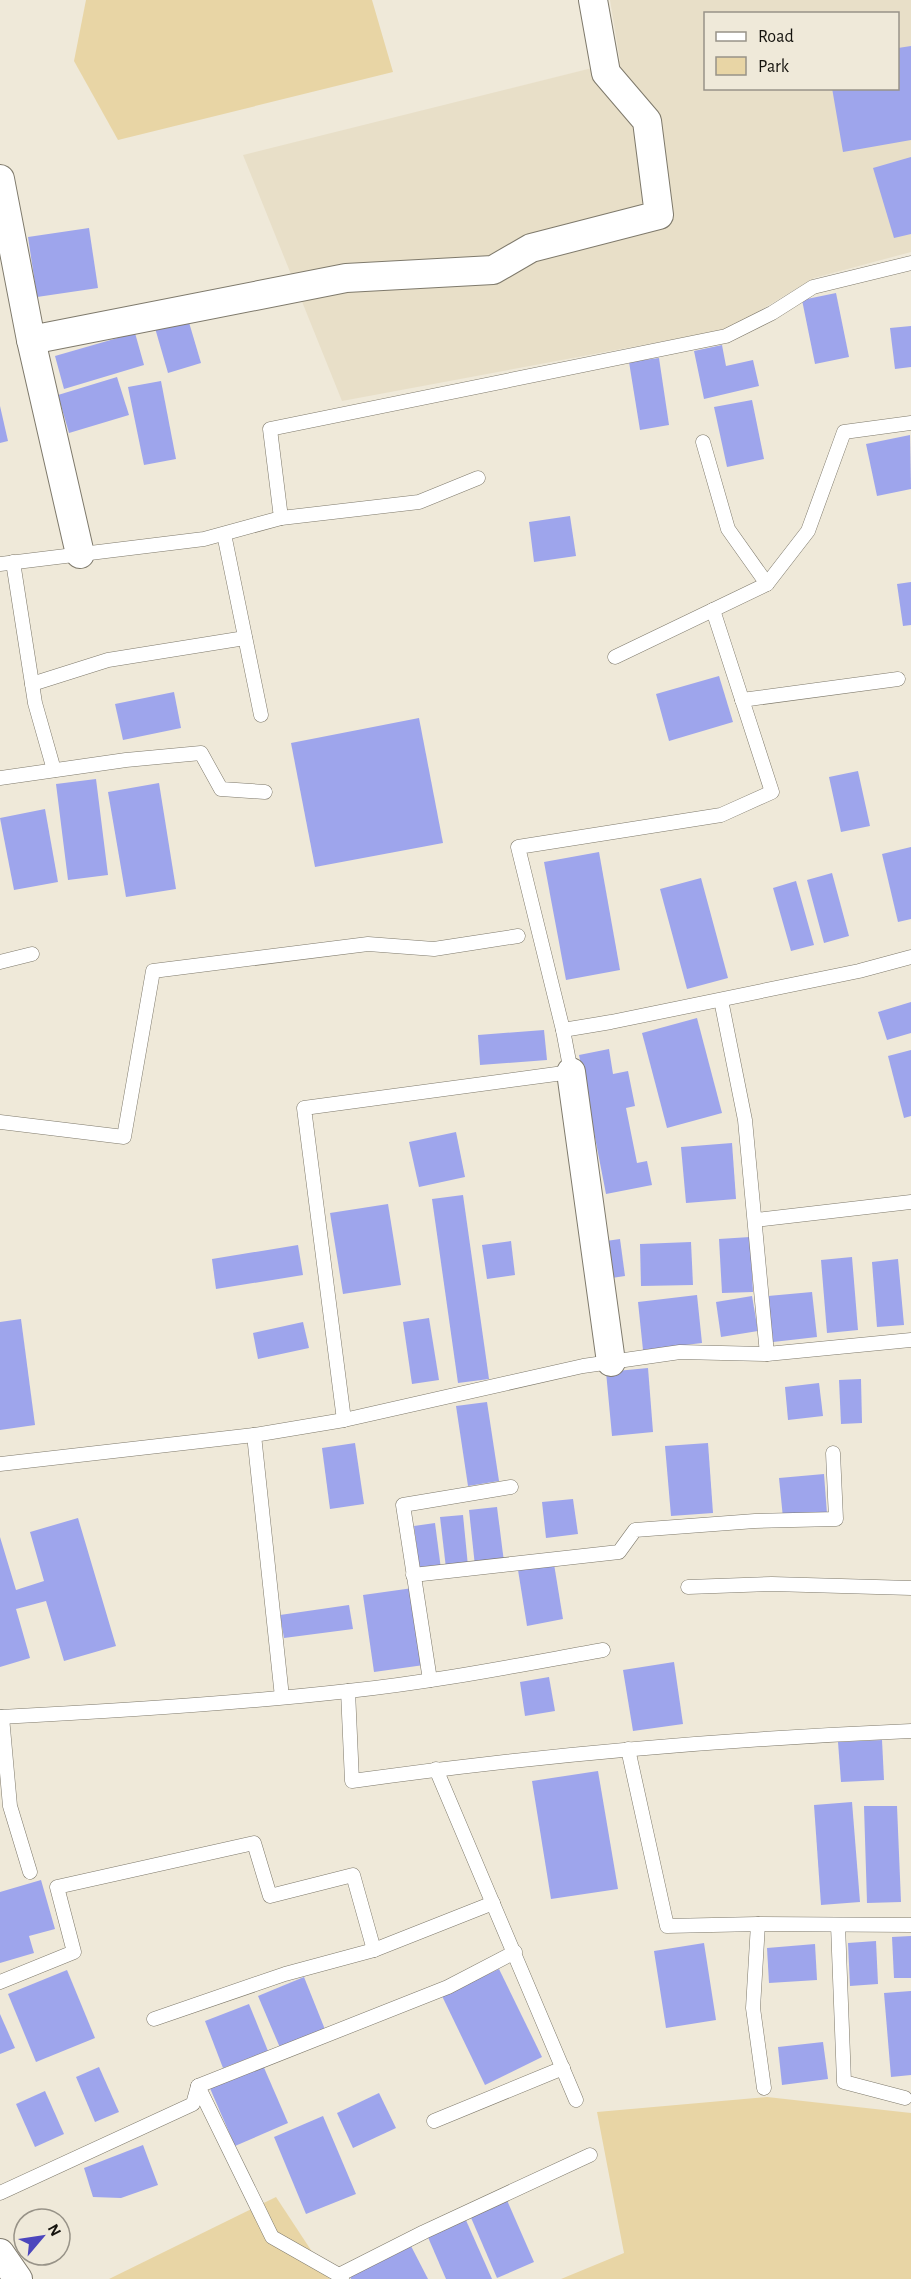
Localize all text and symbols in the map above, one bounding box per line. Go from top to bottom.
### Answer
legend [704,12,899,90]
text: Road [758,28,794,46]
text: Park [758,58,790,76]
north arrow [12,2207,72,2267]
text: N [45,2221,64,2239]

